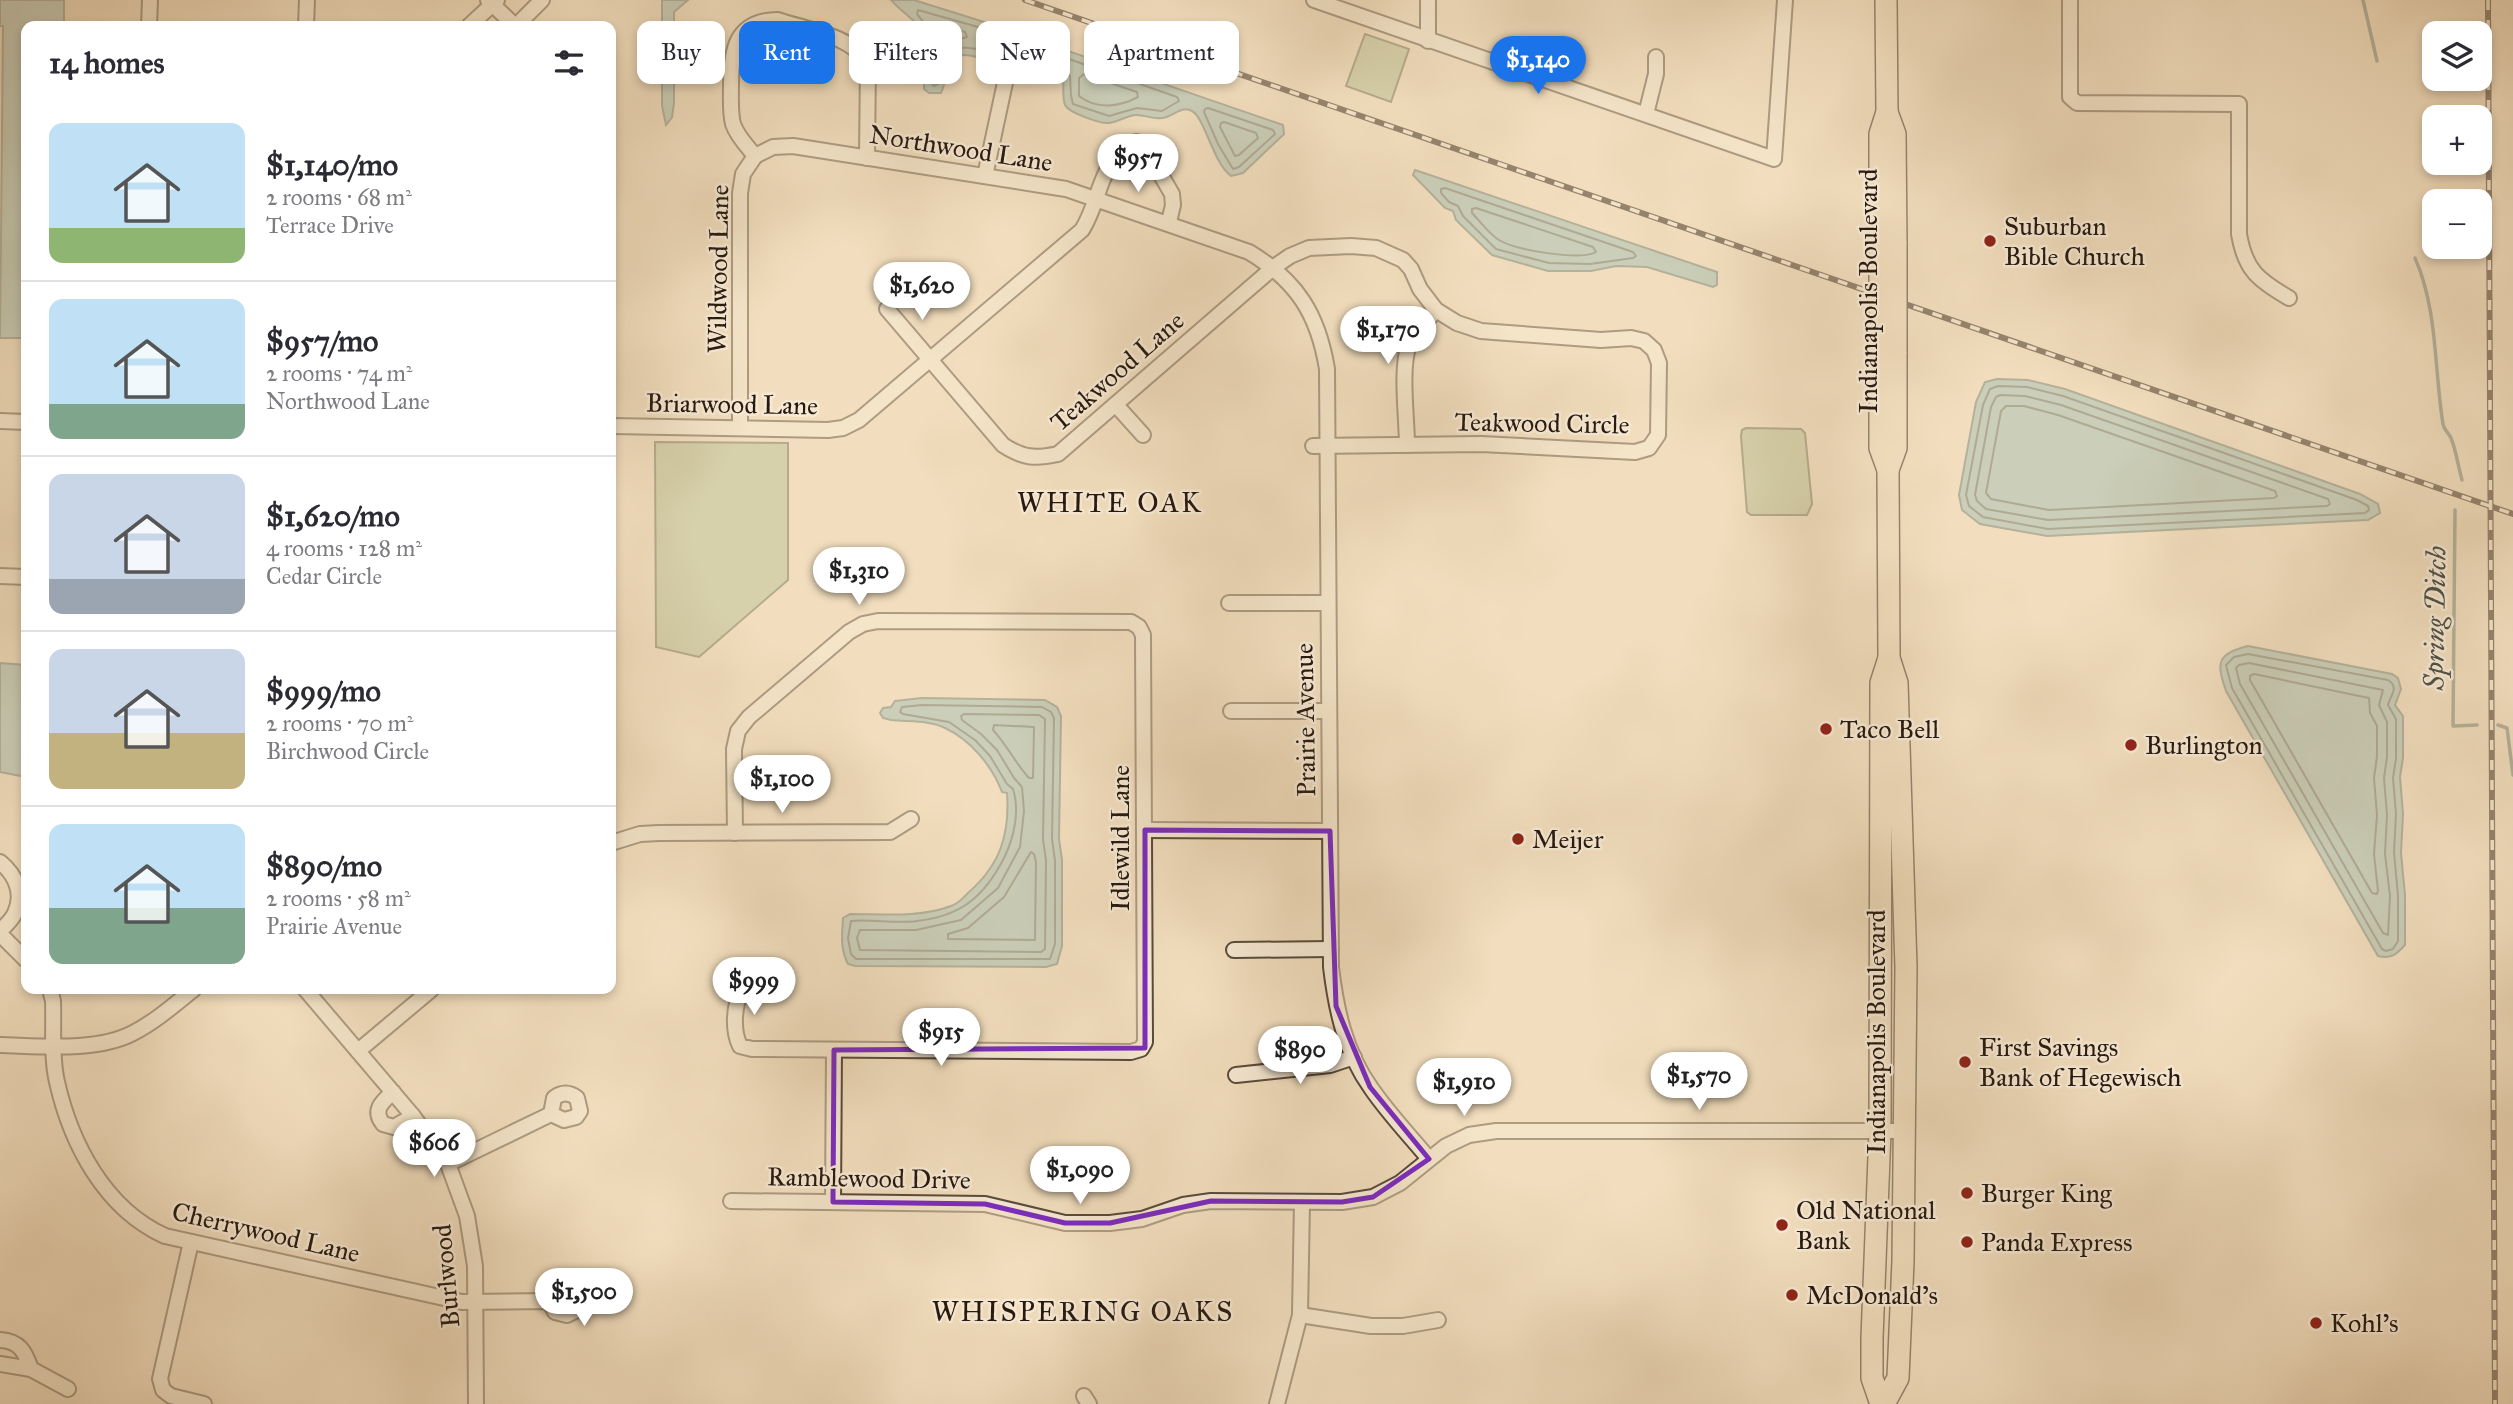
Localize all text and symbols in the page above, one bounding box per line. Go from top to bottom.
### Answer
chip: Buy [637,21,725,84]
chip: Rent [739,21,835,84]
chip: Filters [849,21,962,84]
chip: New [976,21,1070,84]
chip: Apartment [1084,21,1239,84]
map controls [2422,21,2492,259]
button: layers [2422,21,2492,91]
pin: $1,140 [1481,36,1595,96]
icon: filters [550,44,588,82]
text: 14 homes [49,45,164,81]
text: $1,140 [1506,45,1570,73]
button: + [2422,105,2492,175]
street label: Northwood Lane [867,118,1055,178]
pin: $957 [1097,134,1179,194]
text: $957 [1113,143,1163,171]
text: $1,140/mo [266,147,398,183]
icon: home [105,151,189,235]
street label: Indianapolis Boulevard [1852,169,1884,414]
text: 2 rooms · 68 m² [266,183,412,211]
street label: Wildwood Lane [701,184,735,354]
button: − [2422,189,2492,259]
place label: Suburban Bible Church [2004,210,2145,272]
text: Terrace Drive [266,211,394,239]
marker: Suburban Bible Church [1982,233,1998,249]
pin: $1,620 [865,262,979,322]
text: $1,620 [889,271,955,299]
street label: Teakwood Lane [1044,304,1191,438]
pin: $1,170 [1331,306,1445,366]
text: $1,170 [1356,315,1420,343]
text: $957/mo [266,323,378,359]
icon: home [105,327,189,411]
text: 2 rooms · 74 m² [266,359,412,387]
text: Northwood Lane [266,387,430,415]
street label: Briarwood Lane [646,387,818,422]
street label: Teakwood Circle [1454,405,1630,441]
district label: WHITE OAK [1017,485,1203,520]
text: $1,620/mo [266,498,400,534]
icon: home [105,502,189,586]
text: 4 rooms · 128 m² [266,534,422,562]
water label: Spring Ditch [2416,545,2454,691]
pin: $1,310 [802,548,916,607]
text: $1,310 [829,556,889,584]
text: Cedar Circle [266,562,382,590]
street label: Prairie Avenue [1288,643,1322,797]
text: $999/mo [266,673,381,709]
icon: home [105,677,189,761]
text: 2 rooms · 70 m² [266,709,414,737]
place label: Taco Bell [1840,713,1939,745]
marker: Taco Bell [1818,721,1834,737]
place label: Burlington [2145,729,2263,761]
text: Birchwood Circle [266,737,429,765]
marker: Burlington [2123,737,2139,753]
pin: $1,100 [725,756,839,815]
text: $1,100 [750,764,814,792]
street label: Idlewild Lane [1104,765,1136,911]
place label: Meijer [1532,823,1604,855]
marker: Meijer [1510,831,1526,847]
text: $890/mo [266,848,382,884]
icon: home [105,852,189,936]
text: 2 rooms · 58 m² [266,884,411,912]
street label: Indianapolis Boulevard [1860,910,1892,1155]
text: Prairie Avenue [266,912,402,940]
pin: $999 [713,958,795,1017]
text: $999 [729,966,779,994]
pin: $915 [900,1009,982,1068]
text: $915 [918,1017,964,1045]
pin: $890 [1259,1026,1341,1086]
place label: First Savings Bank of Hegewisch [1979,1031,2182,1093]
text: $890 [1274,1035,1326,1063]
pin: $1,570 [1642,1052,1756,1112]
marker: First Savings Bank of Hegewisch [1957,1054,1973,1070]
pin: $1,910 [1407,1058,1521,1118]
text: $1,570 [1667,1061,1731,1089]
text: $1,910 [1432,1067,1496,1095]
pin: $606 [393,1120,475,1179]
text: $606 [409,1128,459,1156]
pin: $1,090 [1023,1146,1137,1206]
text: $1,090 [1046,1155,1114,1183]
street label: Ramblewood Drive [767,1160,971,1196]
place label: Burger King [1981,1177,2113,1209]
marker: Burger King [1959,1185,1975,1201]
place label: Old National Bank [1796,1194,1935,1256]
street label: Cherrywood Lane [169,1195,363,1269]
marker: Old National Bank [1774,1217,1790,1233]
street label: Burlwood [426,1223,466,1329]
place label: Panda Express [1981,1226,2133,1258]
marker: Panda Express [1959,1234,1975,1250]
pin: $1,500 [527,1268,641,1328]
text: $1,500 [551,1277,617,1305]
place label: McDonald's [1806,1279,1938,1311]
marker: McDonald's [1784,1287,1800,1303]
district label: WHISPERING OAKS [932,1294,1234,1329]
place label: Kohl's [2330,1307,2399,1339]
marker: Kohl's [2308,1315,2324,1331]

